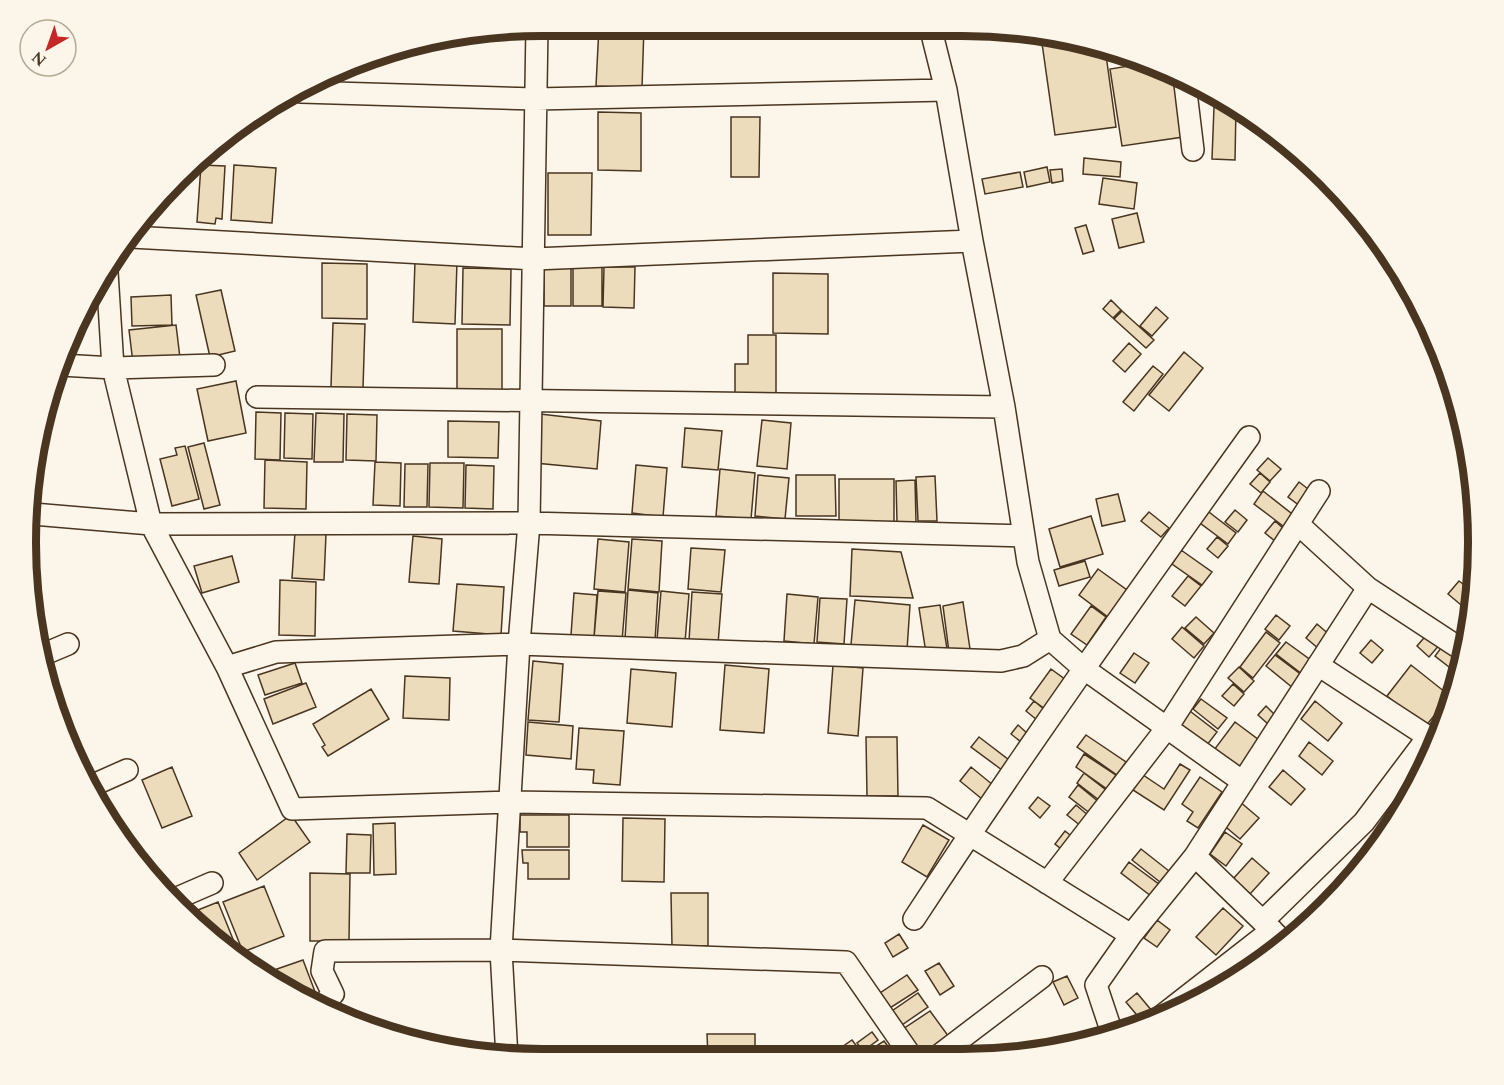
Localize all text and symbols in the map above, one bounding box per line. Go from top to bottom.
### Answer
north arrow [18,18,78,78]
text: N [26,45,52,72]

